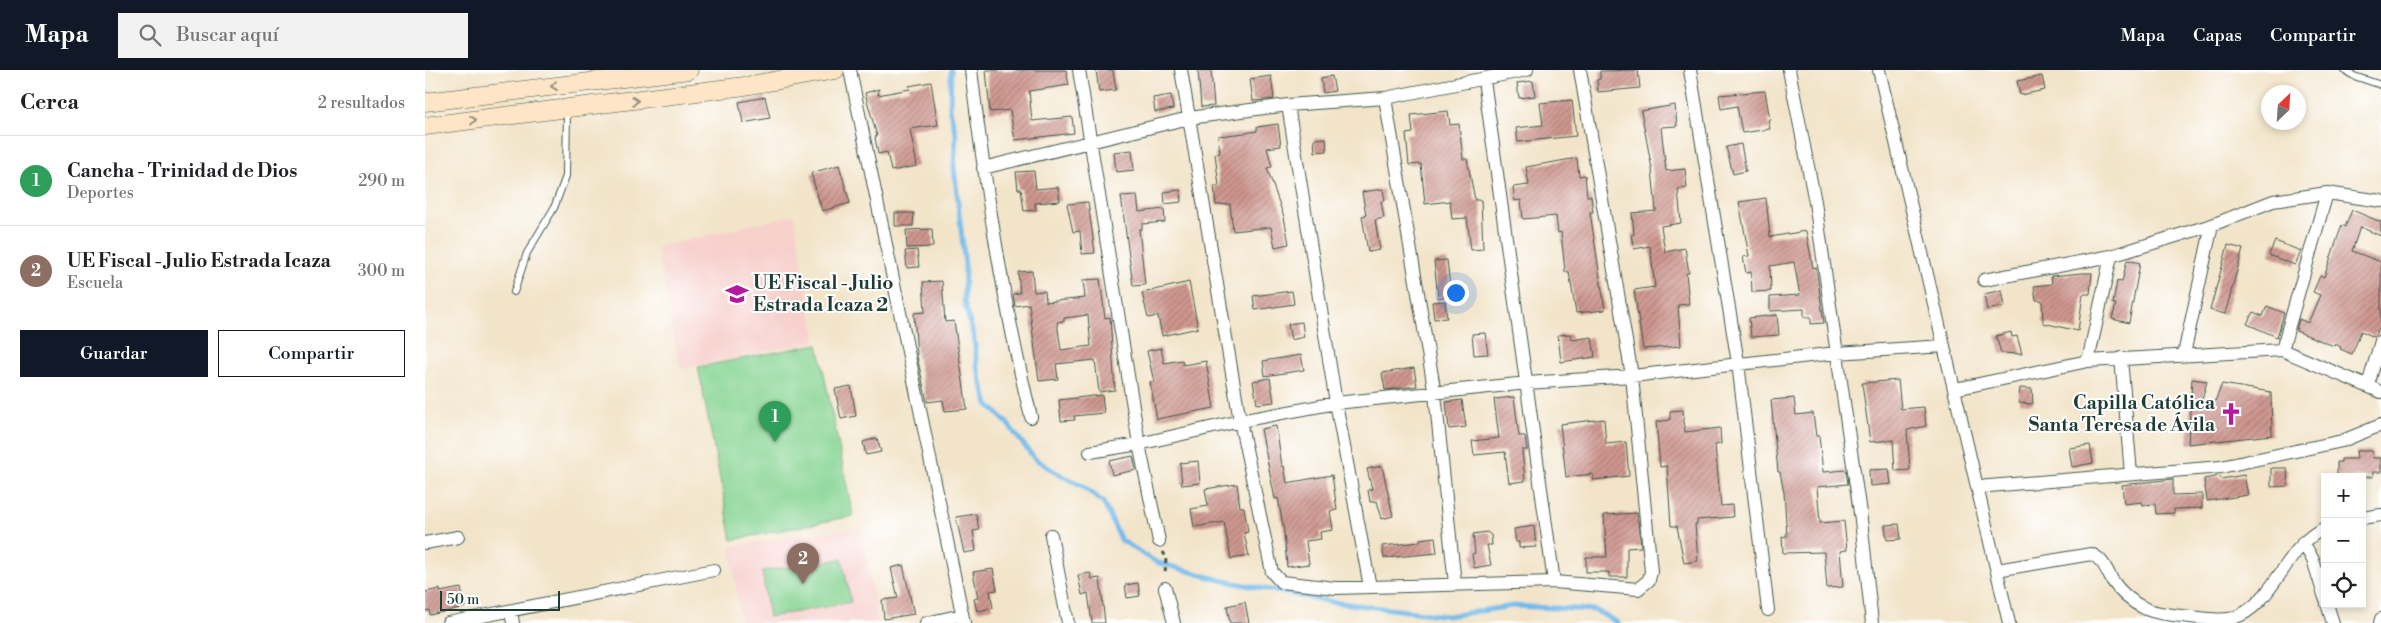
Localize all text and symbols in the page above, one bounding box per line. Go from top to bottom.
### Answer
search box [118,13,468,58]
text: Mapa [25,20,88,50]
icon: search [136,21,164,49]
text: Buscar aquí [176,23,279,47]
text: Mapa [2121,24,2165,47]
text: Capas [2193,24,2242,47]
text: Compartir [2270,24,2356,47]
one-way arrow [550,80,558,91]
north arrow [2261,85,2306,130]
text: Cerca [20,90,79,116]
text: 2 resultados [318,93,405,113]
one-way arrow [631,96,639,107]
one-way arrow [470,115,478,126]
text: Cancha - Trinidad de Dios [67,159,297,183]
text: 1 [32,171,40,191]
text: 290 m [358,171,405,191]
text: Deportes [67,183,134,203]
text: UE Fiscal - Julio Estrada Icaza [67,249,331,273]
text: 2 [31,261,41,281]
text: 300 m [358,261,405,281]
place label: UE Fiscal - Julio Estrada Icaza 2 [753,271,893,317]
text: Escuela [67,273,123,293]
your location [1443,280,1469,306]
school or university icon: UE Fiscal - Julio Estrada Icaza 2 [724,281,750,307]
button: Guardar [20,330,208,377]
button: Compartir [218,330,405,377]
place label: Capilla Católica Santa Teresa de Ávila [2028,391,2216,437]
pin: 1 [759,401,791,442]
church icon: Capilla Católica Santa Teresa de Ávila [2218,401,2244,427]
map controls [2321,473,2366,608]
button: + [2321,473,2366,518]
button: − [2321,518,2366,563]
pin: 2 [787,543,819,584]
button: locate [2321,563,2366,608]
scale bar [440,588,560,611]
text: 50 m [447,591,479,609]

